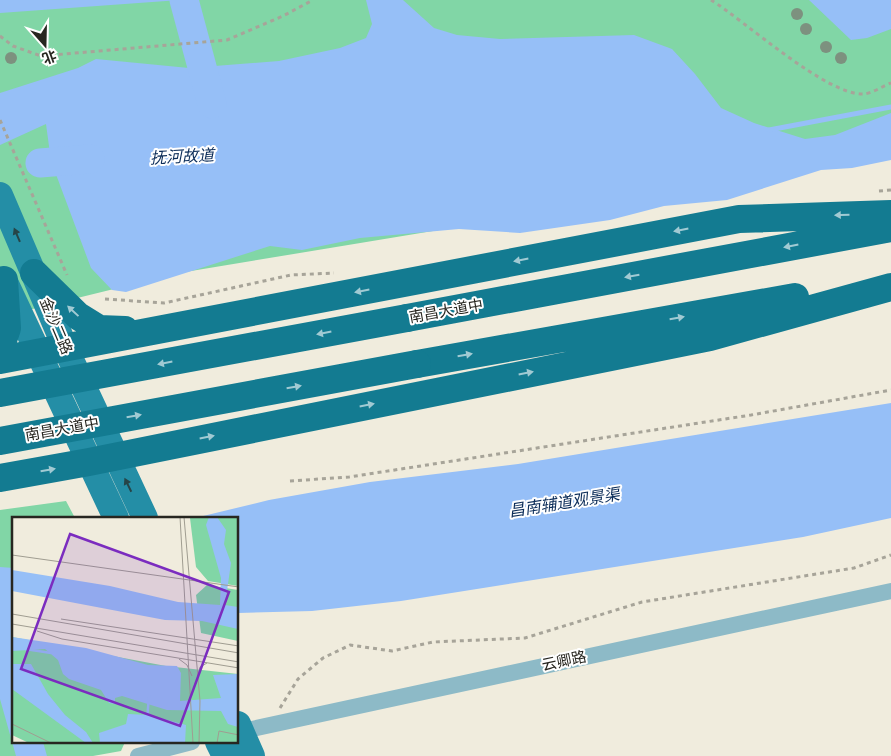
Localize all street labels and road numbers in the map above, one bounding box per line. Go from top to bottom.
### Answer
street label: 金沙二路 [36,295,76,357]
street label: 南昌大道中 [407,296,485,326]
street label: 南昌大道中 [23,414,101,444]
street label: 云卿路 [540,648,588,674]

